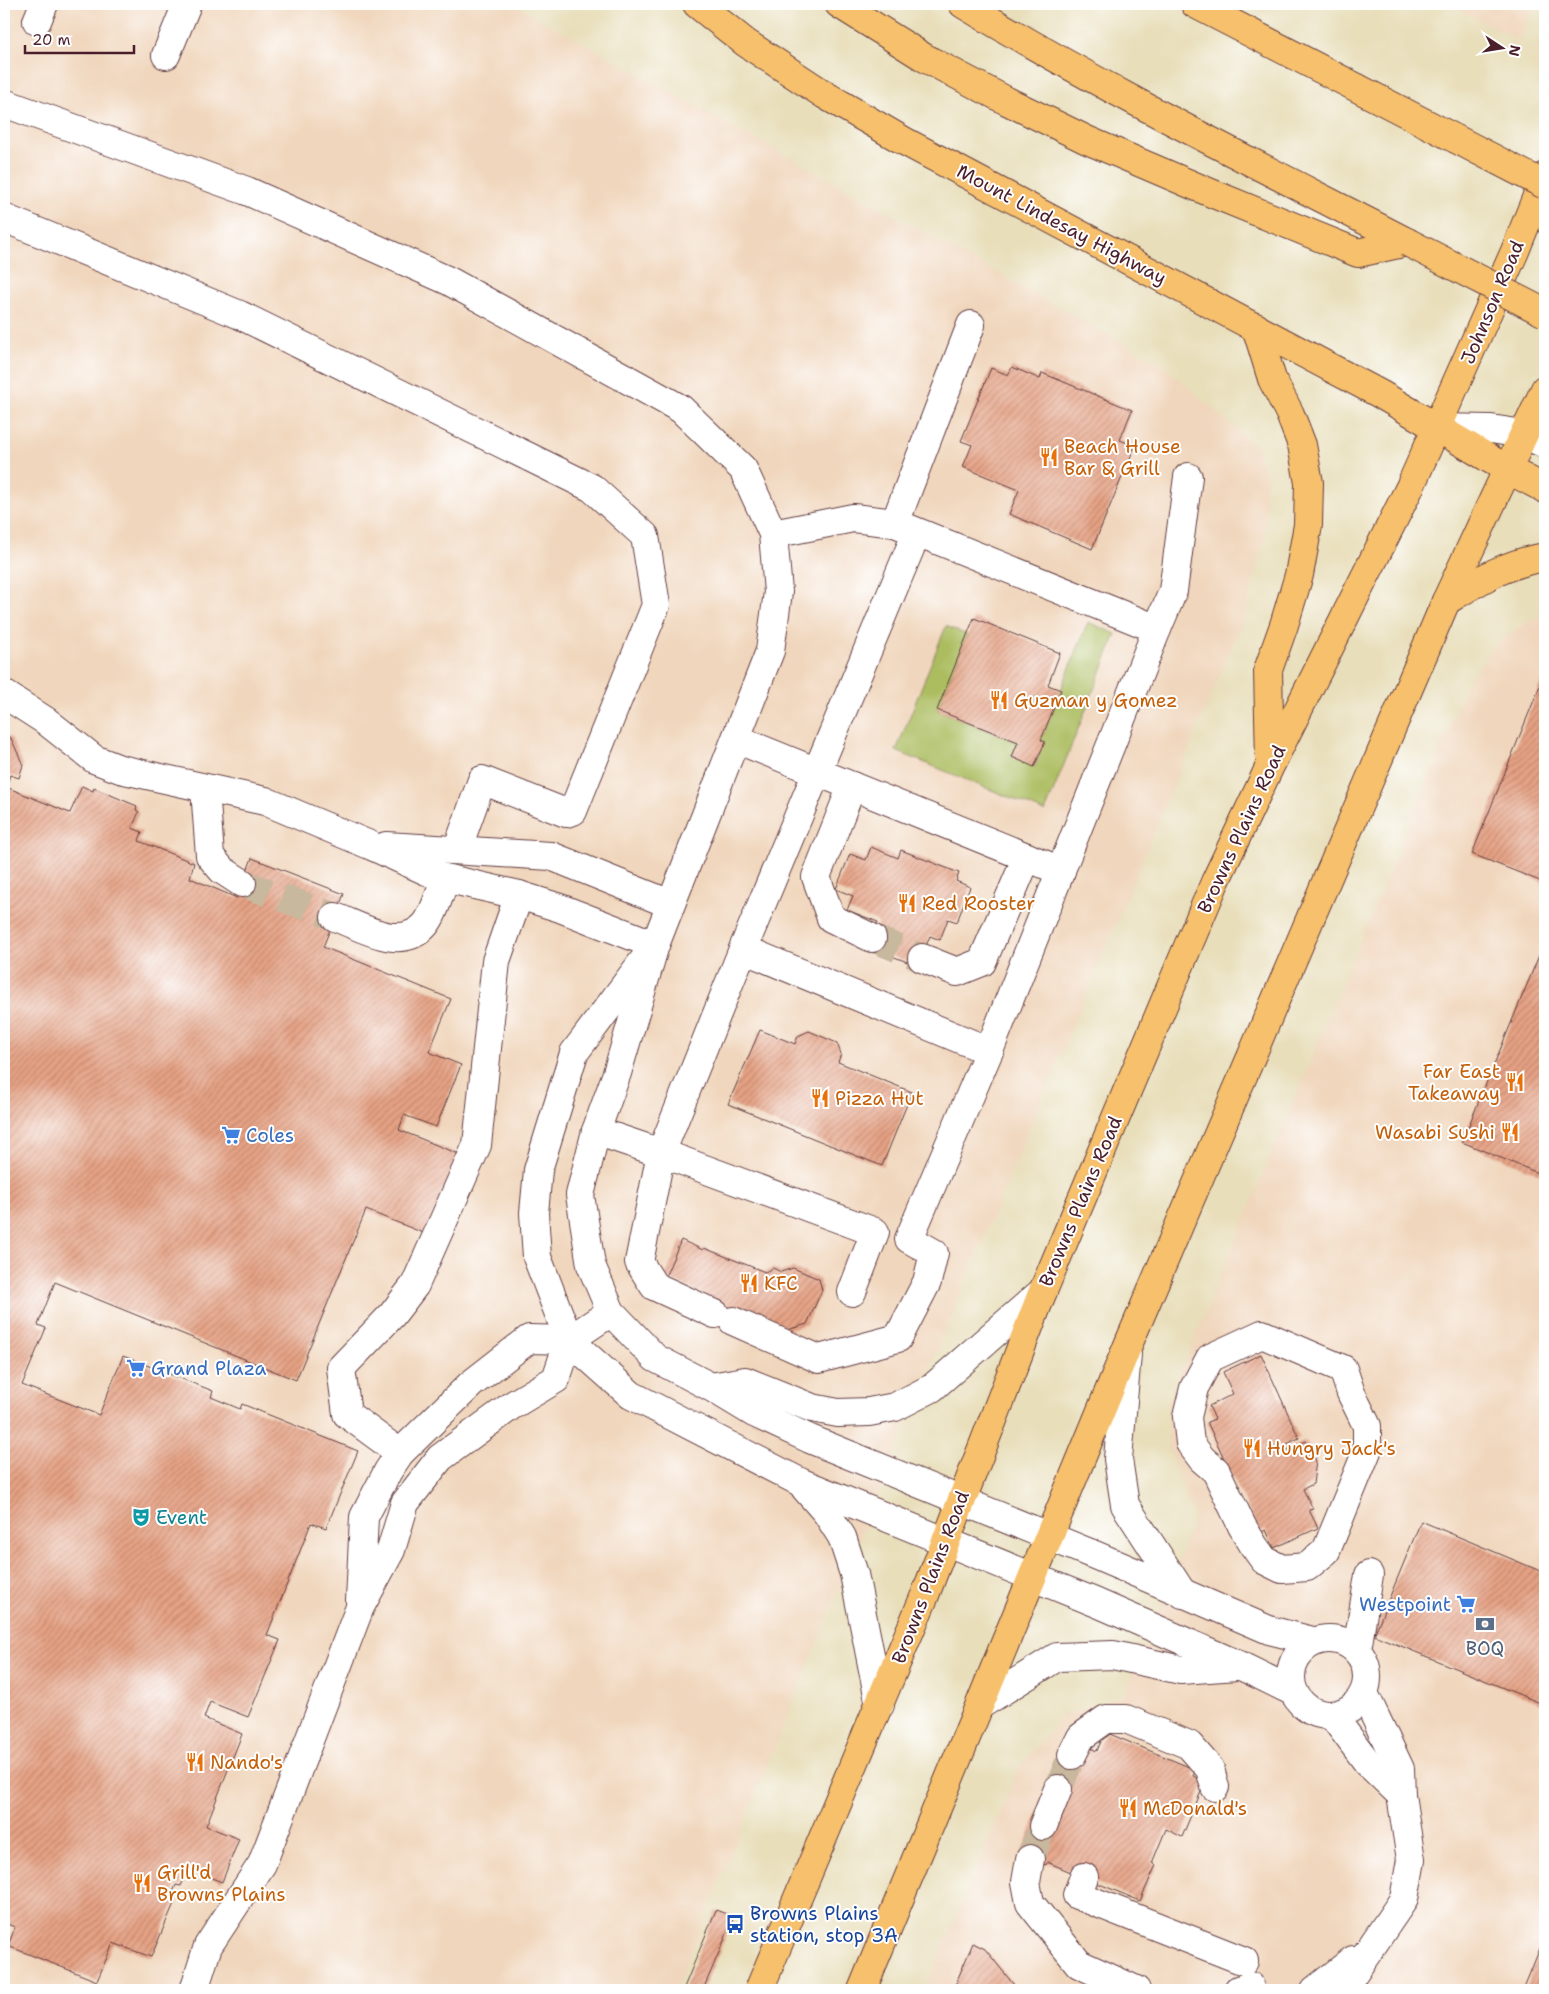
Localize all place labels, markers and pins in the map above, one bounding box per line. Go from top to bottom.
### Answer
place label: Beach House Bar & Grill [1064,434,1181,481]
restaurant icon: Beach House Bar & Grill [1038,446,1060,468]
place label: Guzman y Gomez [1014,688,1178,713]
restaurant icon: Guzman y Gomez [988,689,1010,711]
place label: Red Rooster [922,891,1035,916]
restaurant icon: Red Rooster [896,892,918,914]
place label: Far East Takeaway [1408,1059,1500,1106]
restaurant icon: Far East Takeaway [1504,1071,1526,1093]
place label: Pizza Hut [835,1086,924,1111]
restaurant icon: Pizza Hut [809,1087,831,1109]
place label: Wasabi Sushi [1375,1120,1495,1145]
restaurant icon: Wasabi Sushi [1499,1121,1521,1143]
place label: Coles [246,1123,294,1148]
supermarket icon: Coles [220,1124,242,1146]
place label: KFC [764,1271,798,1296]
restaurant icon: KFC [738,1272,760,1294]
place label: Grand Plaza [151,1356,266,1381]
supermarket icon: Grand Plaza [125,1357,147,1379]
place label: Hungry Jack's [1267,1436,1396,1461]
restaurant icon: Hungry Jack's [1241,1437,1263,1459]
place label: Event [156,1505,207,1530]
theatre icon: Event [130,1506,152,1528]
place label: Westpoint [1359,1592,1451,1617]
supermarket icon: Westpoint [1455,1593,1477,1615]
bank icon: BOQ [1474,1613,1496,1635]
place label: BOQ [1466,1636,1504,1661]
place label: Nando's [210,1750,283,1775]
restaurant icon: Nando's [184,1751,206,1773]
place label: McDonald's [1143,1796,1247,1821]
restaurant icon: McDonald's [1117,1797,1139,1819]
place label: Grill'd Browns Plains [157,1860,286,1907]
restaurant icon: Grill'd Browns Plains [131,1872,153,1894]
place label: Browns Plains station, stop 3A [750,1901,898,1948]
bus stop icon: Browns Plains station, stop 3A [724,1913,746,1935]

